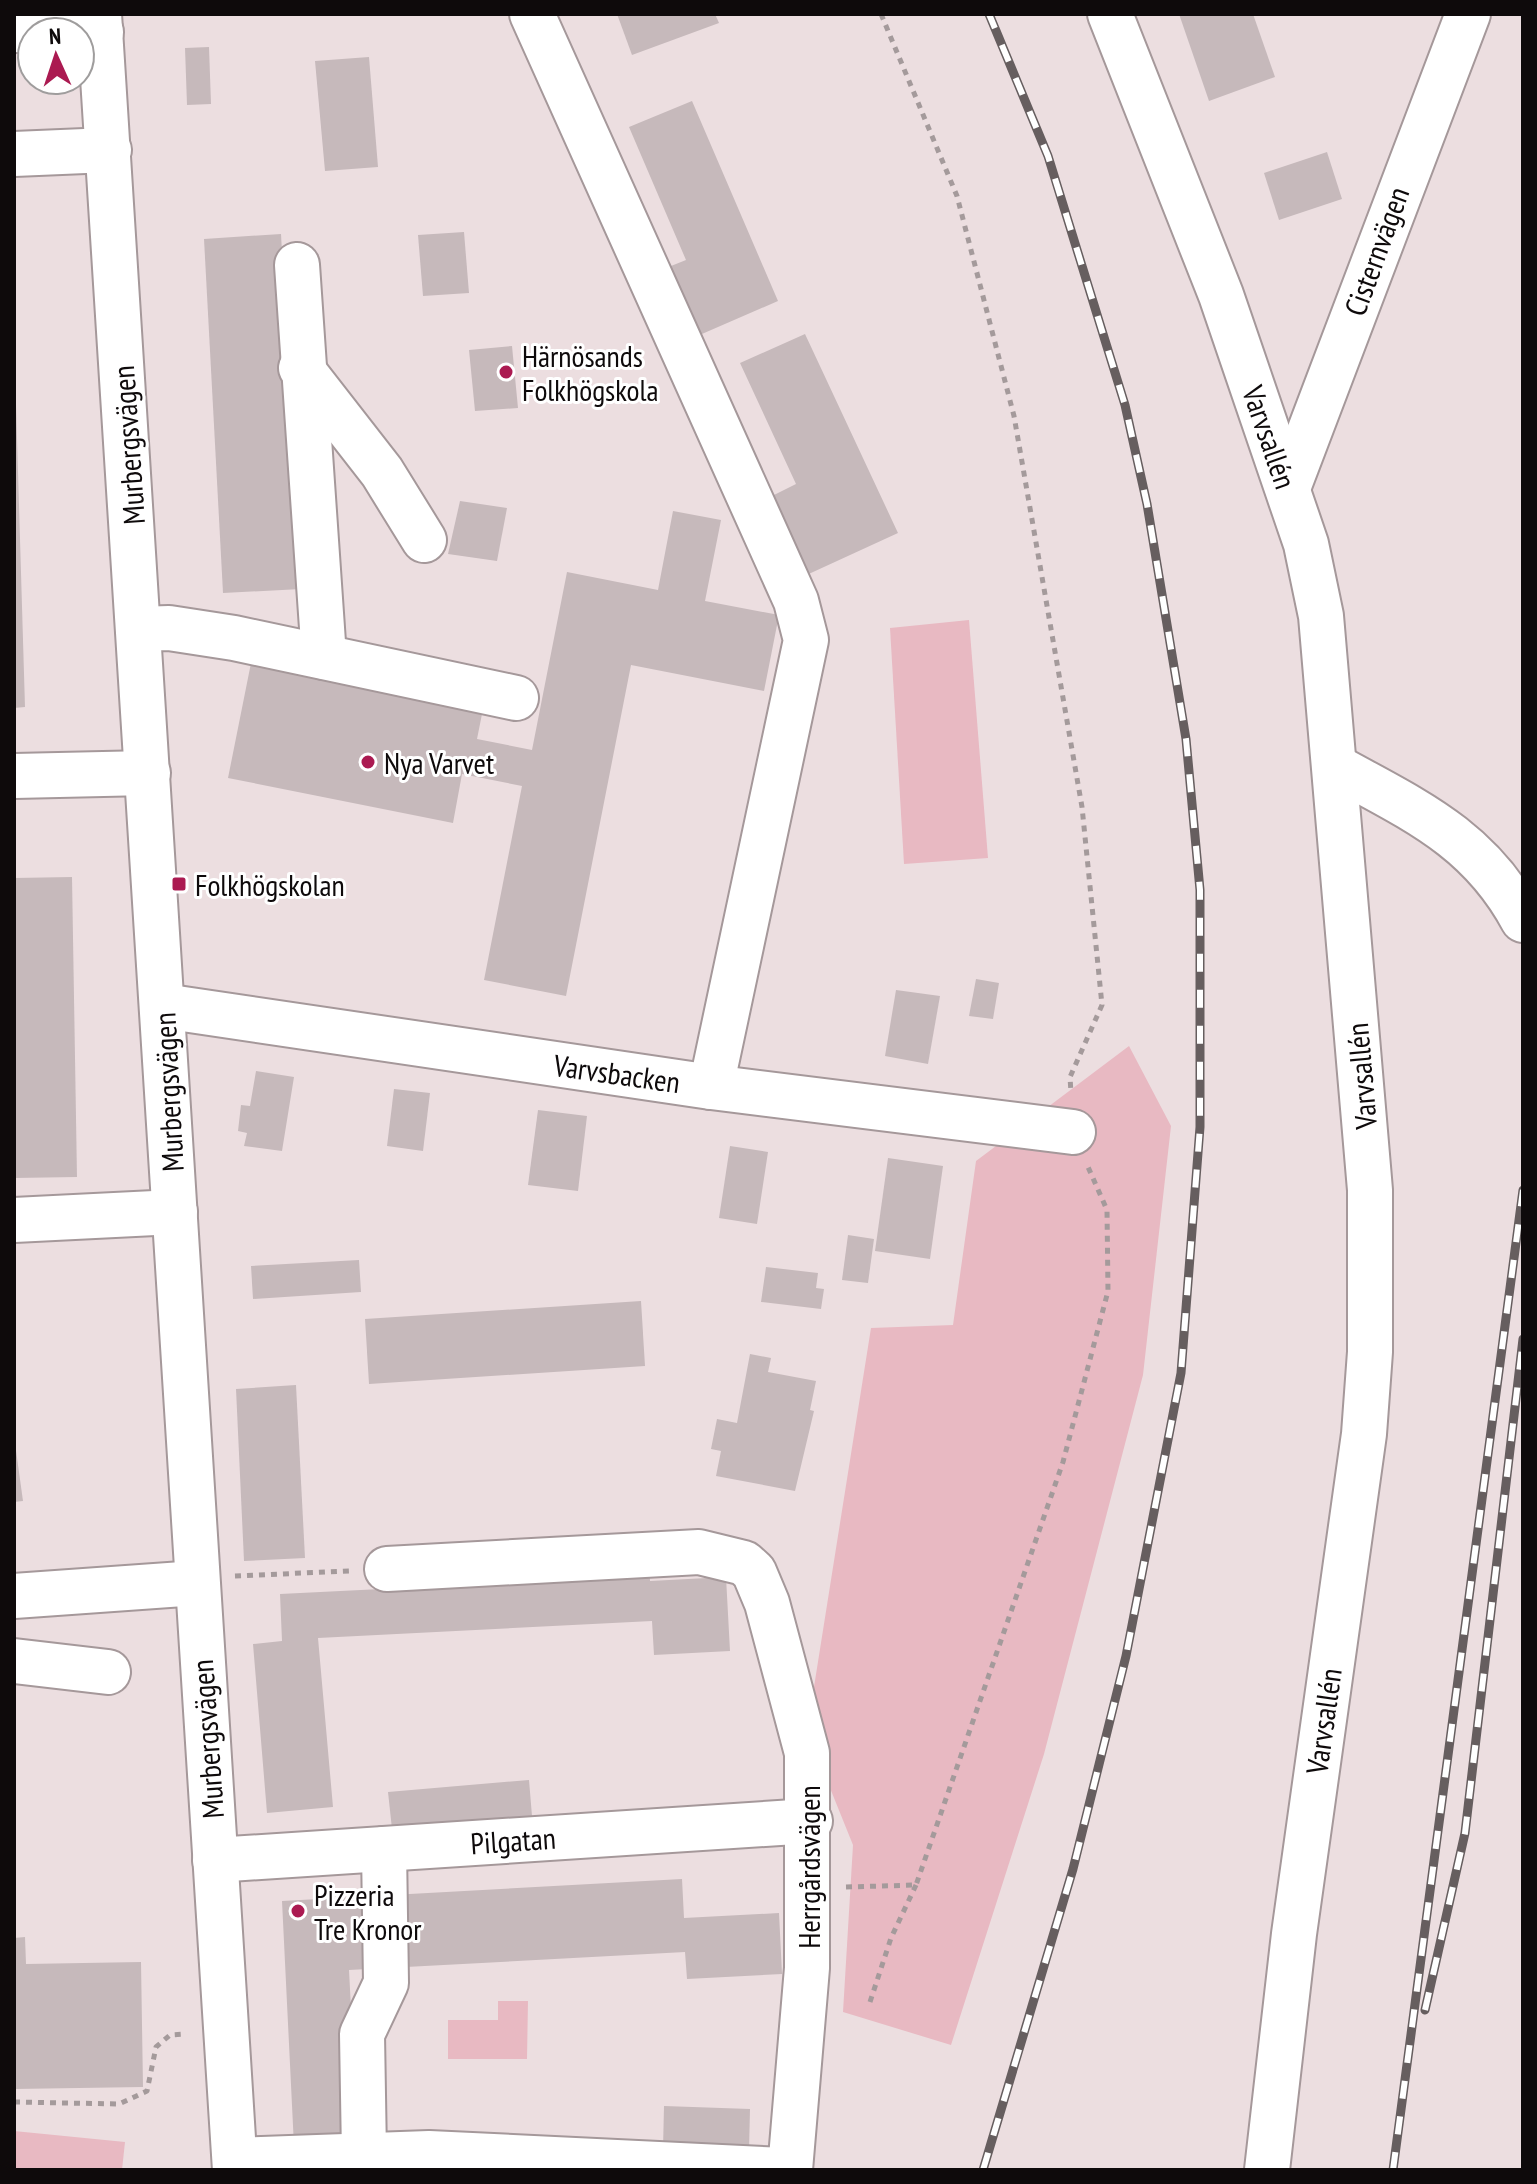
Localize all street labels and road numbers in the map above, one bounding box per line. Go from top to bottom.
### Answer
street label: Cisternvägen [1335,181,1417,321]
street label: Murbergsvägen [103,364,153,526]
street label: Varvsallén [1234,379,1306,494]
street label: Murbergsvägen [144,1011,192,1173]
street label: Varvsallén [1337,1021,1385,1132]
street label: Varvsbacken [550,1045,683,1101]
street label: Murbergsvägen [182,1658,232,1820]
street label: Varvsallén [1296,1666,1350,1777]
street label: Herrgårdsvägen [789,1785,828,1949]
street label: Pilgatan [469,1818,557,1862]

